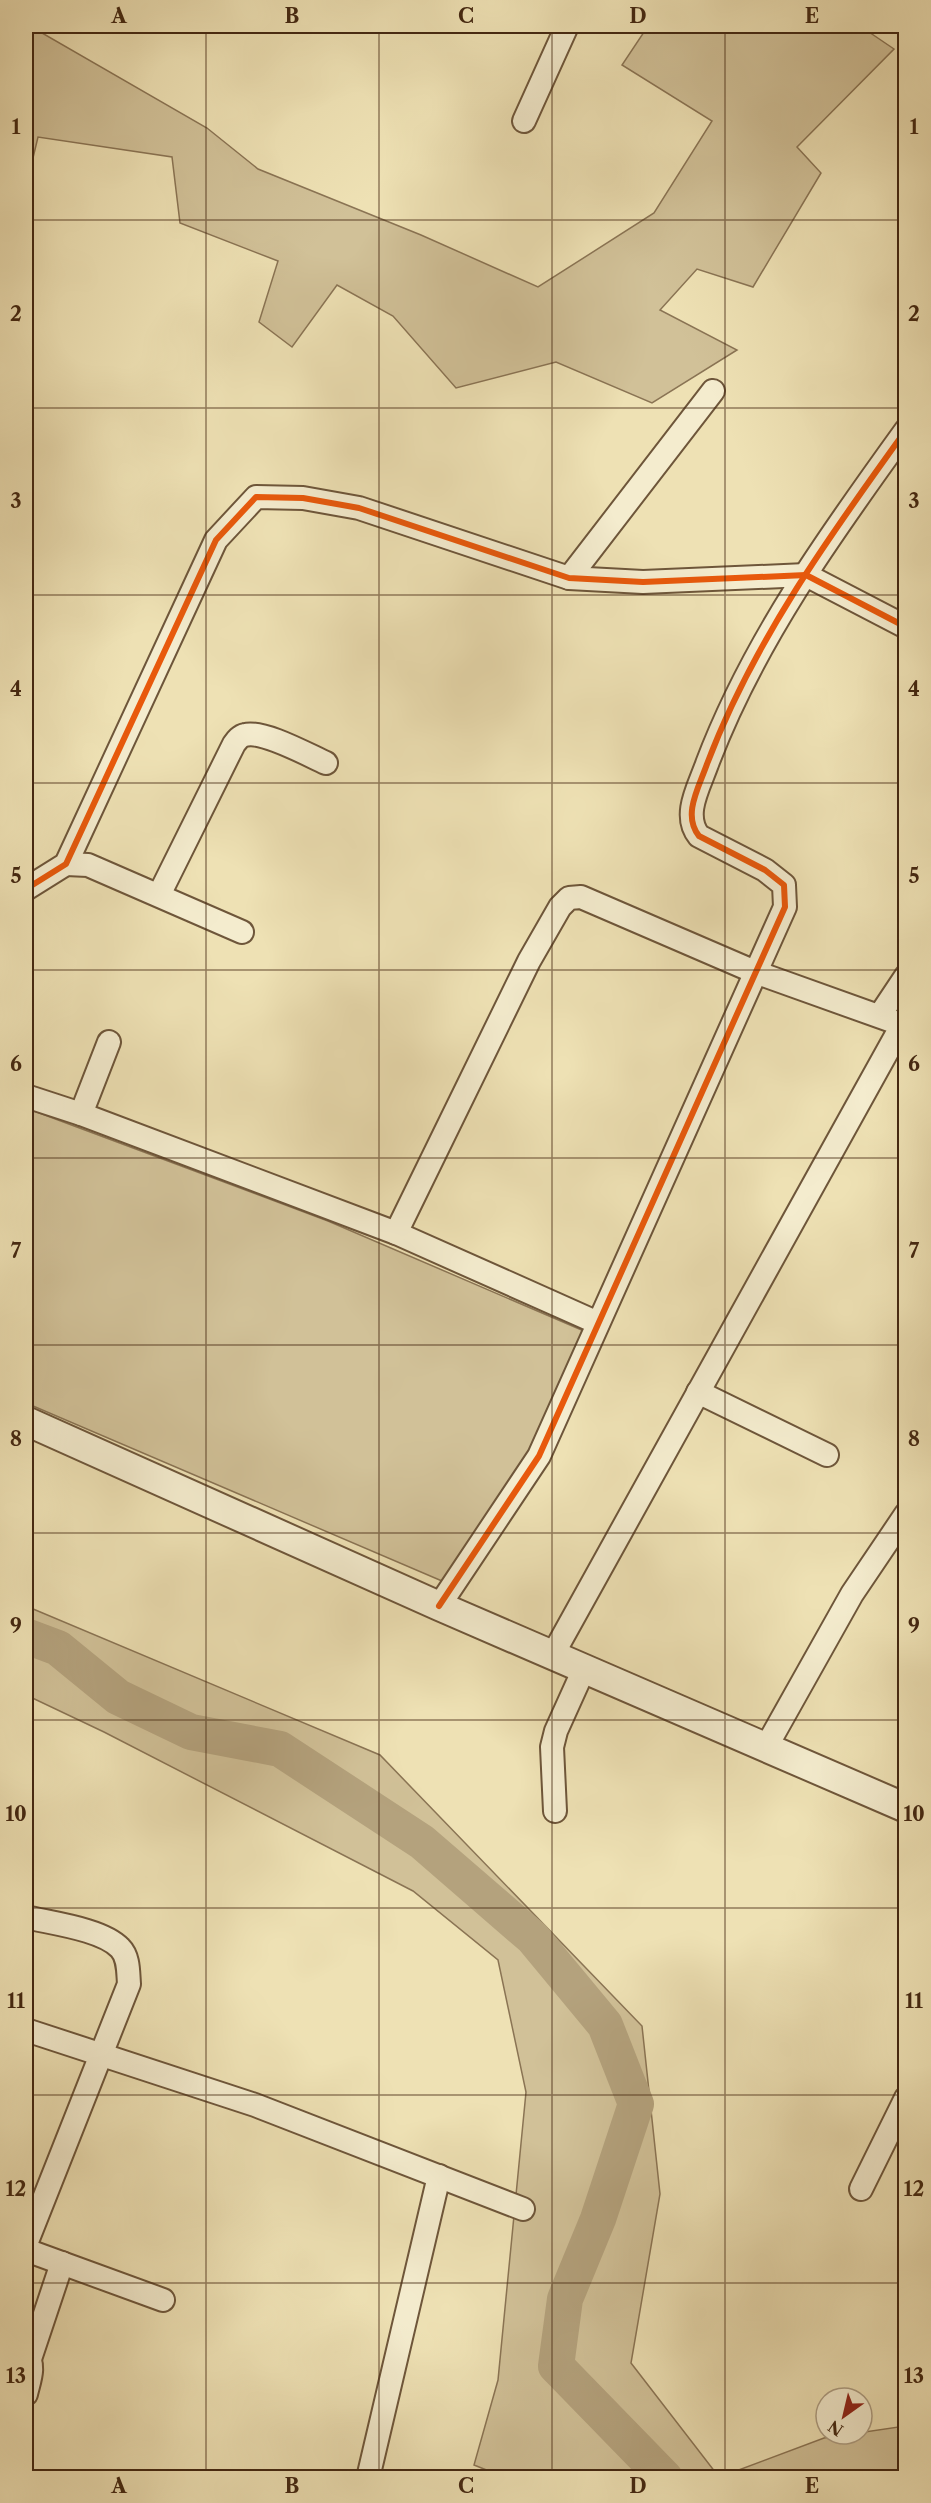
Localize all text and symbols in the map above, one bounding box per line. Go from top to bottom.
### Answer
text: A [110,4,127,28]
text: B [285,4,300,28]
text: C [458,4,474,28]
text: D [629,4,647,28]
text: E [805,4,819,28]
text: 1 [12,115,21,139]
text: 1 [910,115,919,139]
text: 2 [10,302,22,326]
text: 2 [908,302,920,326]
text: 3 [10,489,22,513]
text: 3 [908,489,920,513]
text: 4 [10,677,22,701]
text: 4 [908,677,920,701]
text: 5 [10,864,22,888]
text: 5 [908,864,920,888]
text: 6 [10,1052,22,1076]
text: 6 [908,1052,920,1076]
text: 7 [11,1239,22,1263]
text: 7 [909,1239,920,1263]
text: 8 [10,1427,22,1451]
text: 8 [908,1427,920,1451]
text: 9 [10,1614,22,1638]
text: 9 [908,1614,920,1638]
text: 10 [5,1802,27,1826]
text: 10 [903,1802,925,1826]
text: 11 [7,1989,25,2013]
text: 11 [905,1989,923,2013]
text: 12 [6,2177,26,2201]
text: 12 [904,2177,924,2201]
text: 13 [6,2364,26,2388]
text: 13 [904,2364,924,2388]
north arrow [814,2386,874,2446]
text: N [824,2416,847,2441]
text: A [110,2474,127,2498]
text: B [285,2474,300,2498]
text: C [458,2474,474,2498]
text: D [629,2474,647,2498]
text: E [805,2474,819,2498]

